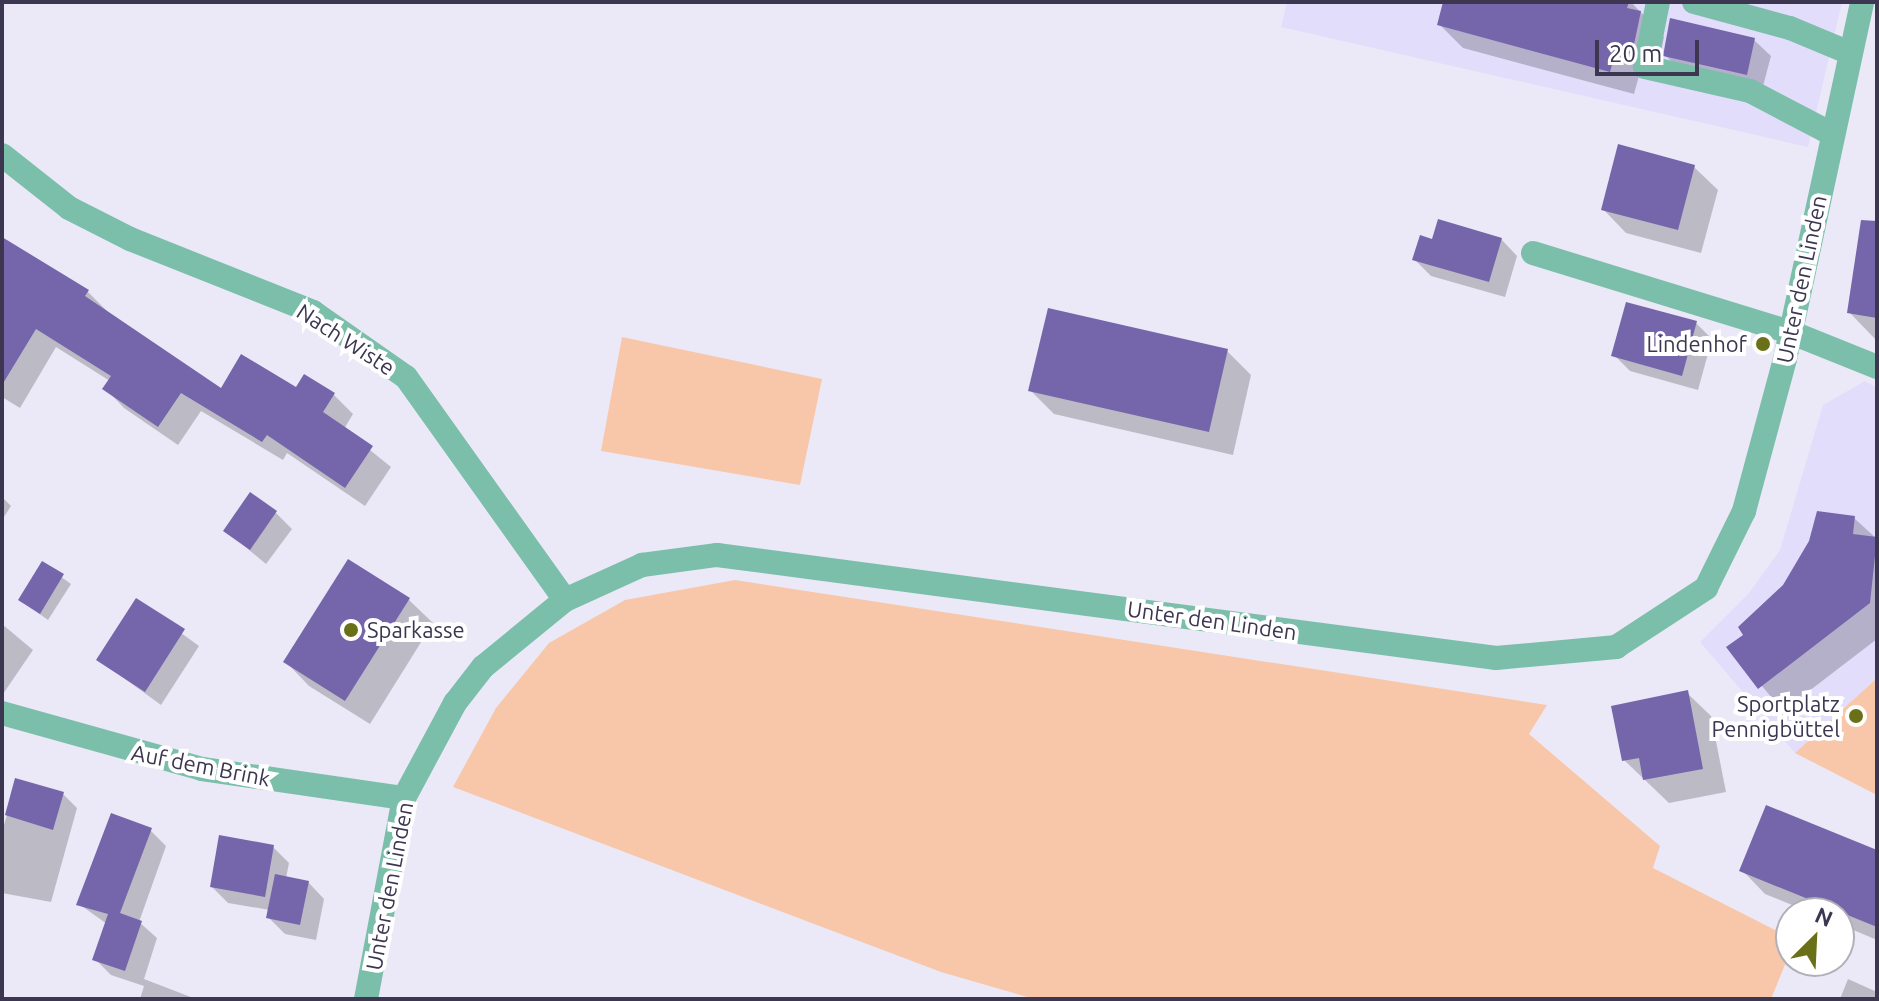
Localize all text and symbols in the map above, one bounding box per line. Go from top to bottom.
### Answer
scale bar [1599,24,1703,74]
text: 20 m [1609,40,1662,67]
street label: Unter den Linden [1770,193,1832,365]
street label: Nach Wiste [292,298,400,380]
place label: Lindenhof [1647,331,1747,357]
marker: Lindenhof [1754,335,1772,353]
street label: Unter den Linden [1125,595,1299,645]
place label: Sparkasse [367,617,465,643]
marker: Sparkasse [342,621,360,639]
place label: Sportplatz Pennigbüttel [1711,690,1840,742]
marker: Sportplatz Pennigbüttel [1847,707,1865,725]
street label: Auf dem Brink [129,739,273,791]
street label: Unter den Linden [360,800,418,972]
north arrow [1775,897,1855,977]
text: N [1812,902,1837,931]

